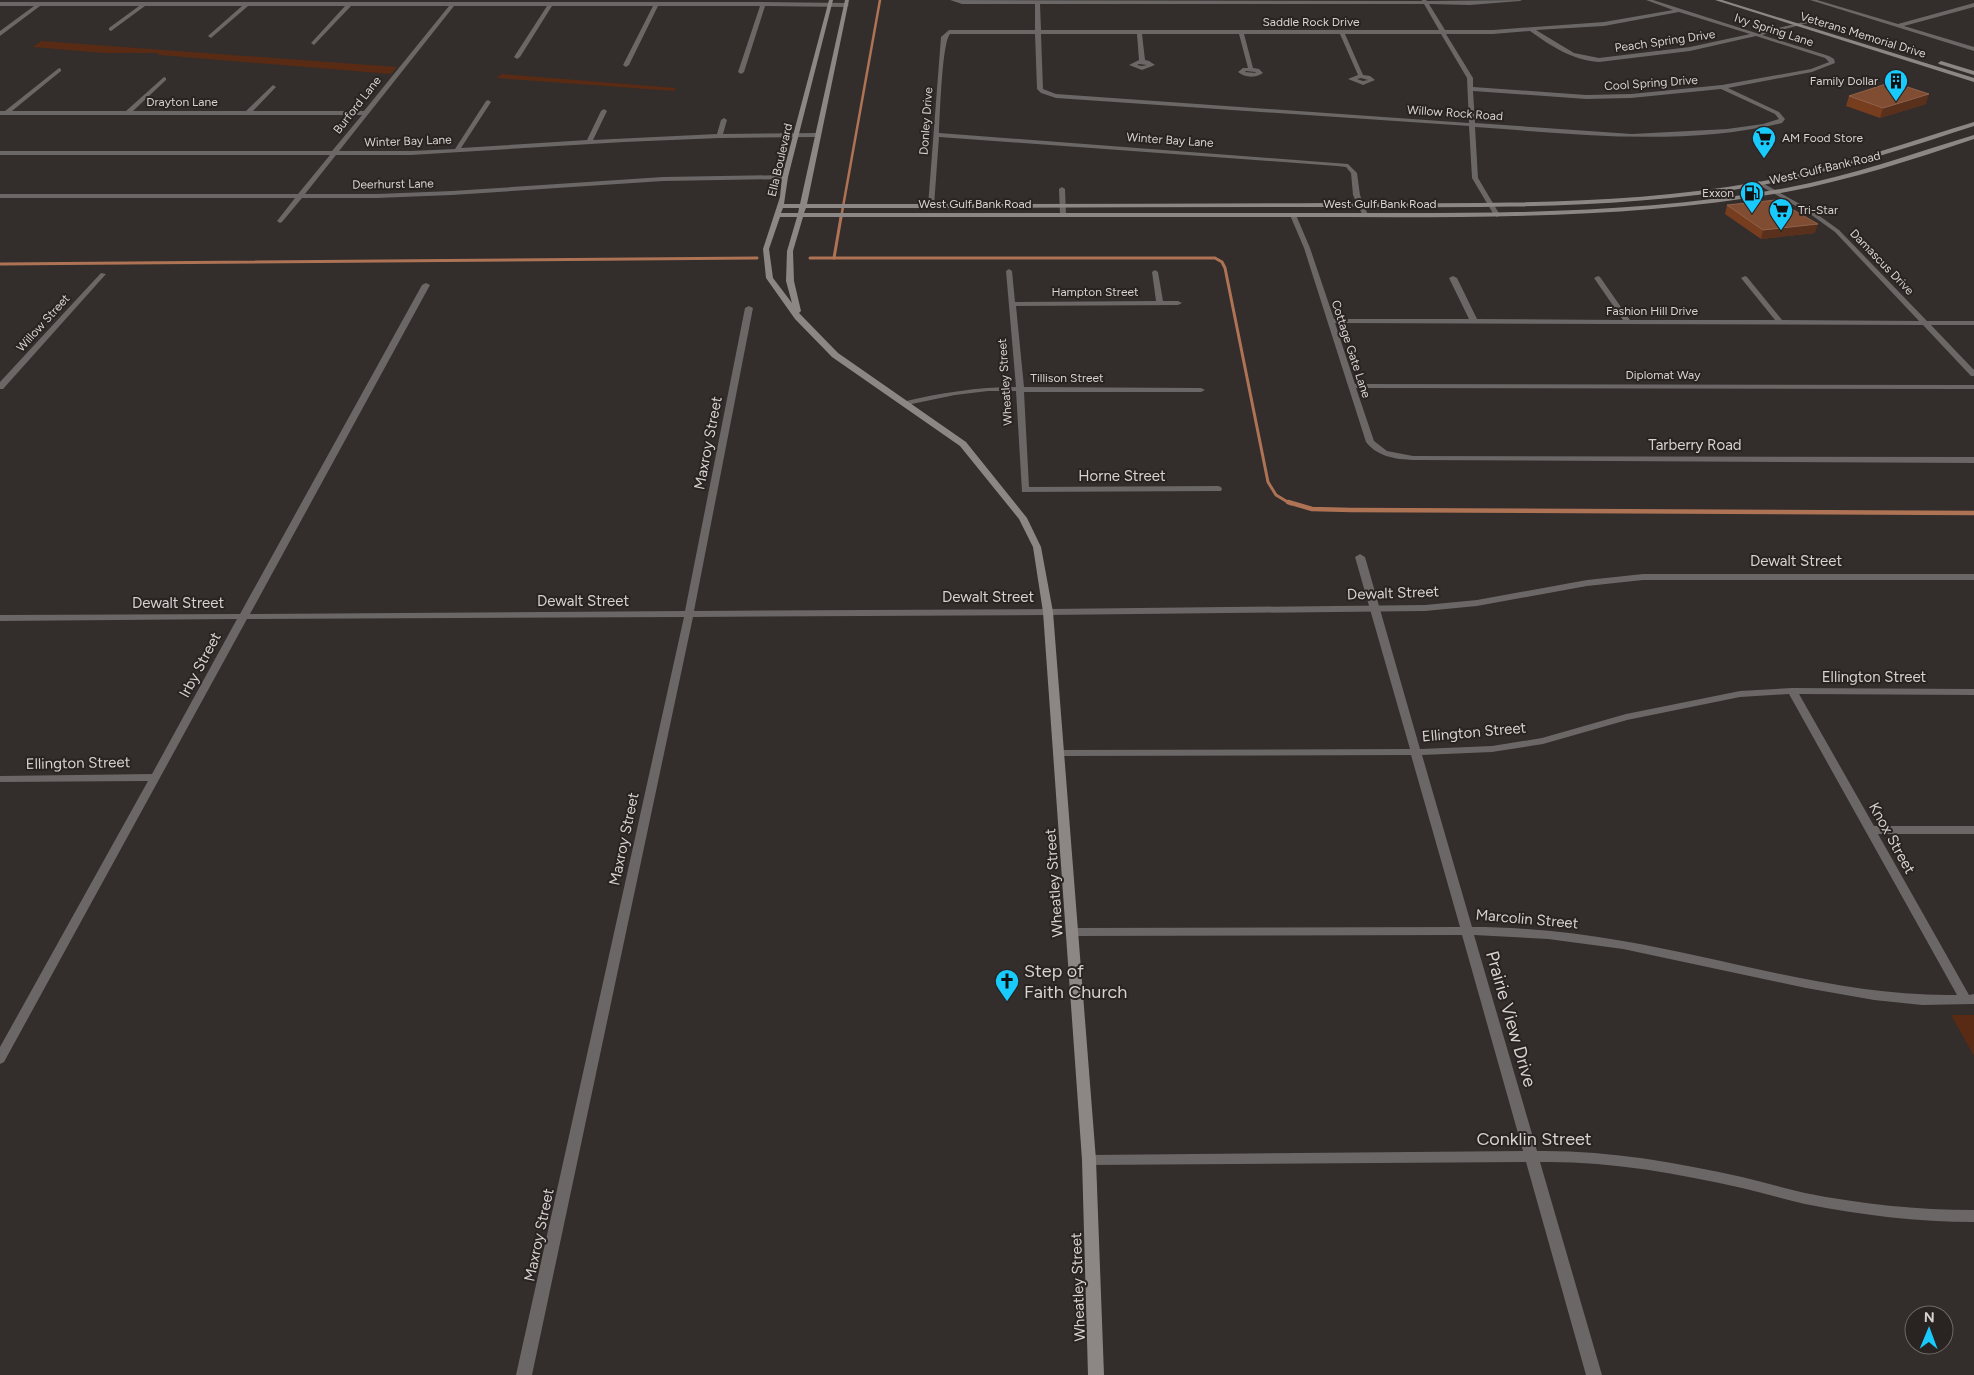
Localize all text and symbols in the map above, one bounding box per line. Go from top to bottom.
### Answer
street label: Veterans Memorial Drive [1798,9,1928,61]
street label: Ivy Spring Lane [1733,11,1816,50]
street label: Saddle Rock Drive [1262,15,1360,29]
street label: Peach Spring Drive [1614,27,1717,55]
building icon: Family Dollar [1883,68,1909,102]
street label: Burford Lane [330,73,384,137]
street label: Cool Spring Drive [1604,73,1699,93]
place label: Family Dollar [1810,74,1878,88]
street label: Donley Drive [917,86,935,155]
street label: Drayton Lane [146,95,218,109]
street label: Willow Rock Road [1407,103,1503,123]
street label: Ella Boulevard [765,122,795,198]
supermarket icon: AM Food Store [1751,125,1777,159]
street label: Winter Bay Lane [1126,130,1214,150]
place label: AM Food Store [1782,131,1863,145]
street label: Winter Bay Lane [364,132,452,150]
street label: West Gulf Bank Road [1768,148,1882,188]
street label: Deerhurst Lane [352,176,434,192]
fuel station icon: Exxon [1739,180,1765,214]
place label: Exxon [1702,186,1734,200]
street label: West Gulf Bank Road [918,197,1032,211]
street label: West Gulf Bank Road [1323,197,1437,211]
supermarket icon: Tri-Star [1768,197,1794,231]
place label: Tri-Star [1798,203,1838,217]
street label: Damascus Drive [1847,226,1917,298]
street label: Hampton Street [1051,285,1139,299]
street label: Willow Street [14,291,73,355]
street label: Cottage Gate Lane [1329,298,1374,400]
street label: Fashion Hill Drive [1606,304,1698,318]
street label: Wheatley Street [995,337,1015,426]
street label: Diplomat Way [1626,368,1701,382]
street label: Tillison Street [1030,371,1104,385]
street label: Maxroy Street [690,395,726,491]
street label: Tarberry Road [1648,436,1742,454]
street label: Horne Street [1078,467,1166,485]
street label: Dewalt Street [1750,552,1842,570]
street label: Dewalt Street [1347,582,1440,604]
street label: Dewalt Street [942,588,1034,606]
street label: Dewalt Street [537,592,629,610]
street label: Dewalt Street [132,594,224,612]
street label: Irby Street [175,629,225,701]
street label: Ellington Street [1822,668,1927,686]
street label: Ellington Street [1421,718,1527,746]
street label: Ellington Street [26,753,131,773]
street label: Maxroy Street [605,791,643,887]
street label: Knox Street [1865,799,1919,877]
street label: Wheatley Street [1041,828,1067,938]
street label: Marcolin Street [1475,906,1579,932]
street label: Prairie View Drive [1481,948,1541,1090]
place label: Step of Faith Church [1024,960,1127,1003]
church icon: Step of Faith Church [994,968,1020,1002]
street label: Conklin Street [1476,1128,1592,1150]
street label: Maxroy Street [520,1187,558,1283]
street label: Wheatley Street [1067,1232,1089,1342]
north arrow [1904,1305,1954,1355]
text: N [1924,1309,1935,1326]

